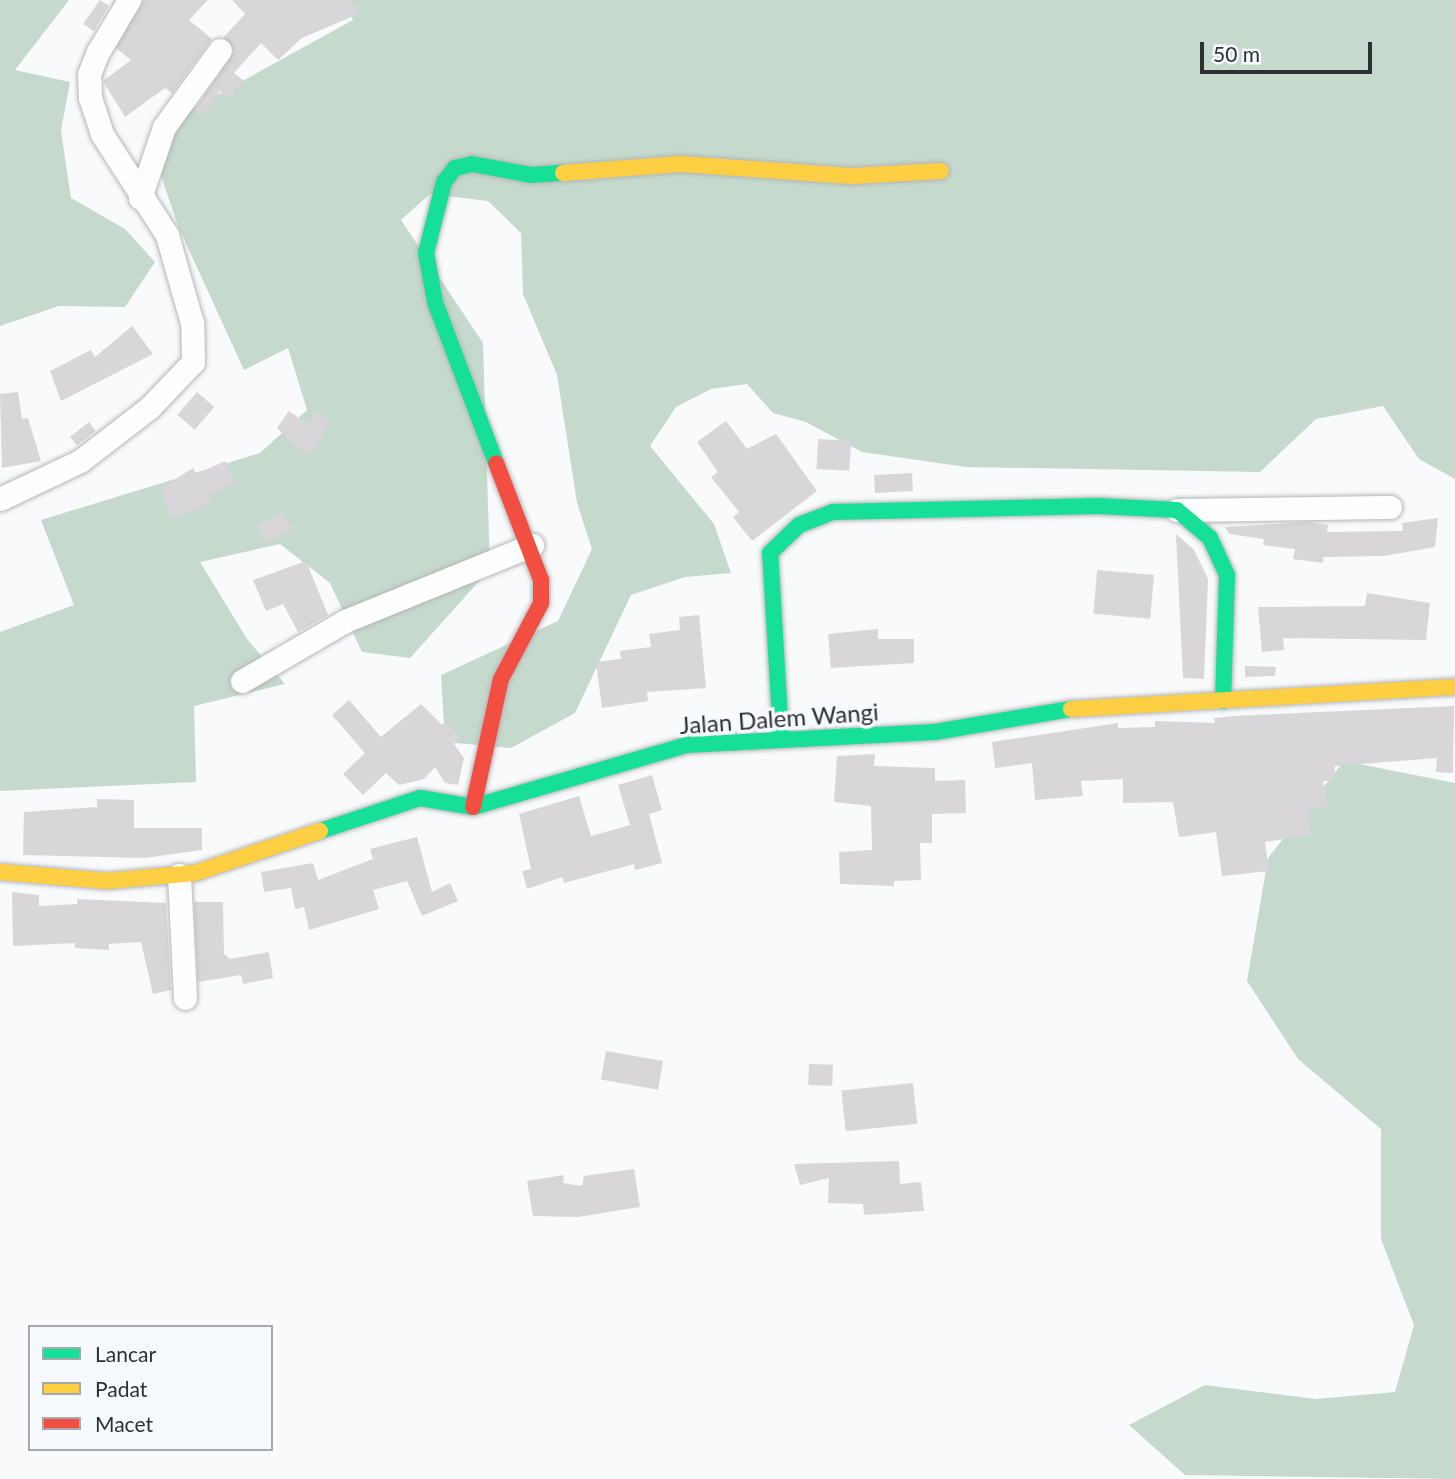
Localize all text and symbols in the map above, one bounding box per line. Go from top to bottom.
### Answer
scale bar [1203,28,1374,72]
text: 50 m [1213,41,1260,66]
street label: Jalan Dalem Wangi [678,697,880,739]
legend [28,1325,273,1451]
text: Lancar [95,1341,156,1366]
text: Padat [95,1376,147,1401]
text: Macet [95,1411,153,1436]

